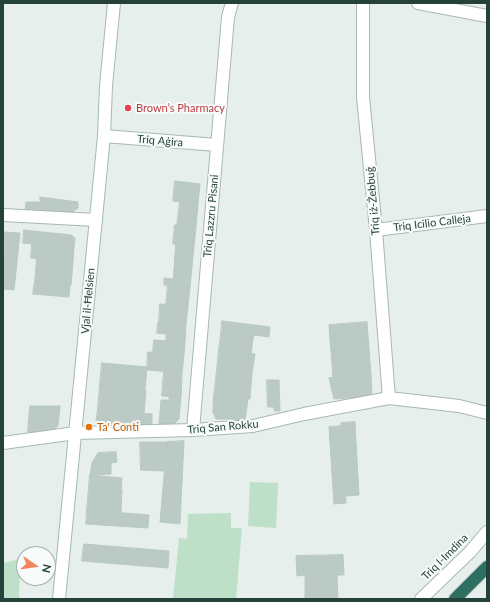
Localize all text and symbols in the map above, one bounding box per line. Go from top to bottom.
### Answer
place label: Brown’s Pharmacy [136,101,225,115]
marker: Brown’s Pharmacy [123,103,133,113]
street label: Triq Aġira [136,132,184,150]
street label: Triq iż-Żebbuġ [363,166,383,236]
street label: Triq Lazzru Pisani [201,174,221,258]
street label: Triq Icilio Calleja [393,212,471,234]
street label: Vjal il-Ħelsien [79,267,97,335]
street label: Triq San Rokku [187,417,259,437]
place label: Ta' Conti [97,420,139,434]
marker: Ta' Conti [84,422,94,432]
street label: Triq l-Imdina [419,531,471,583]
north arrow [16,546,56,586]
text: N [40,563,54,574]

